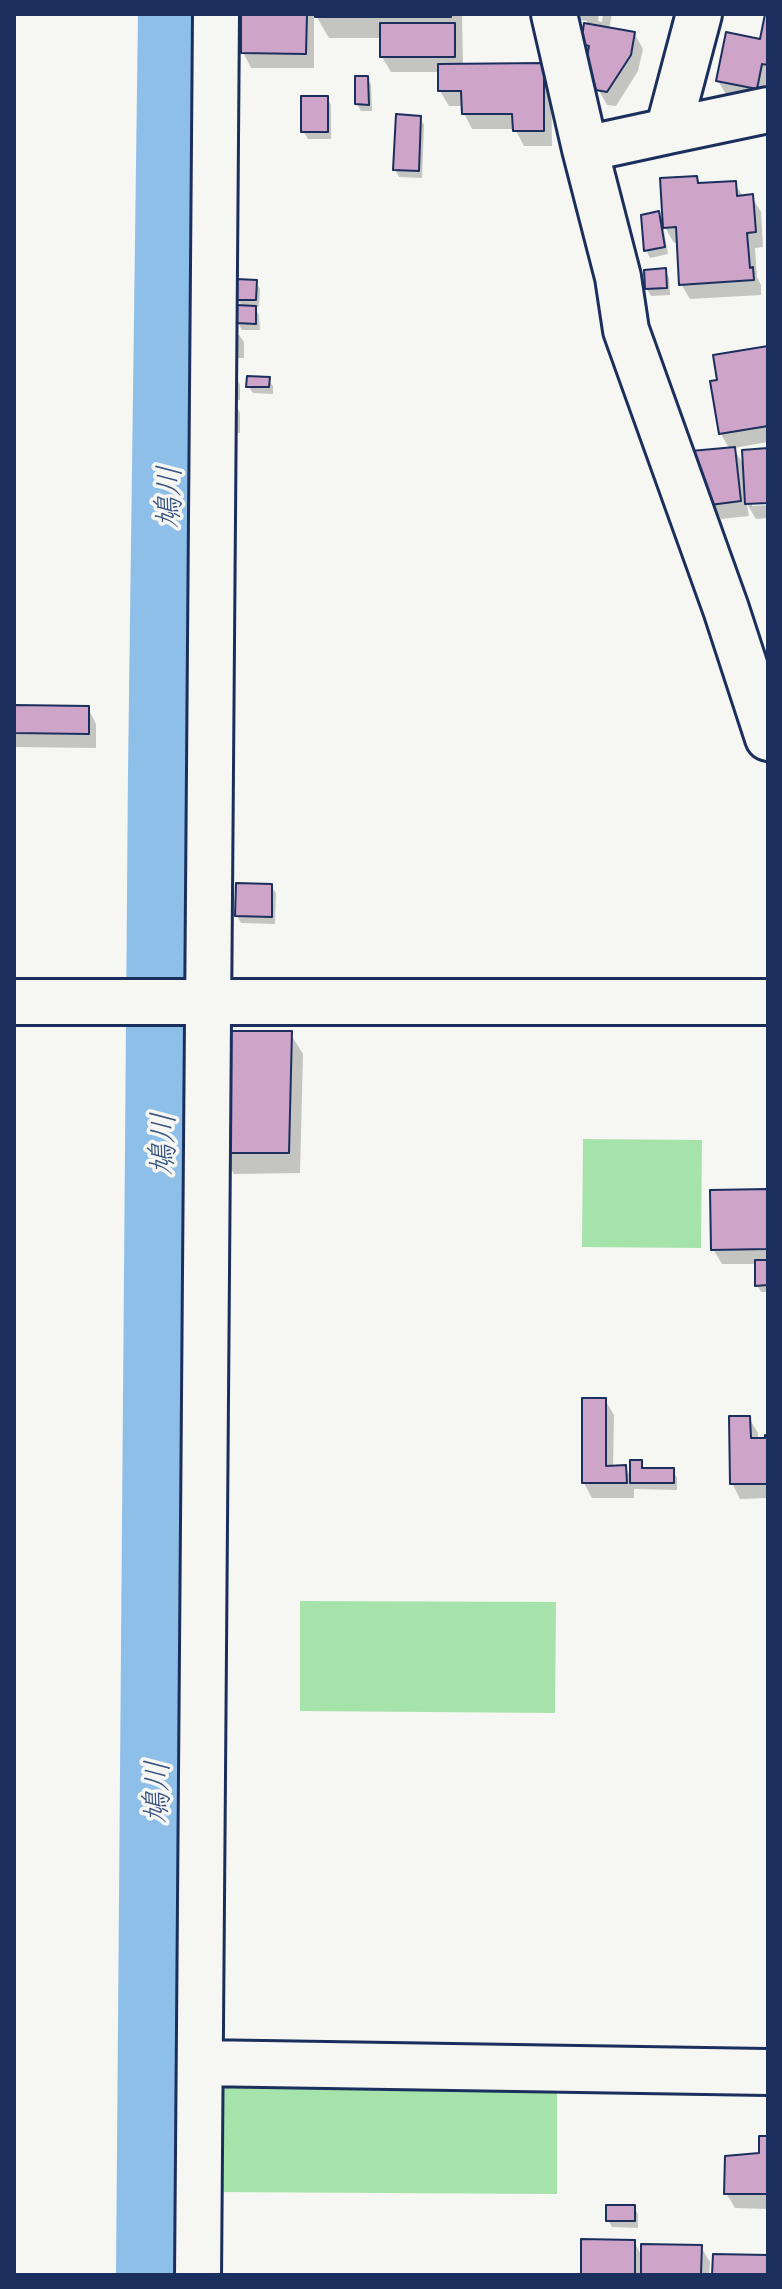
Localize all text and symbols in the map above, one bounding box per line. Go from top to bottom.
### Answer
water label: 鳩川 [151,465,191,529]
water label: 鳩川 [145,1112,185,1176]
water label: 鳩川 [139,1760,179,1824]

